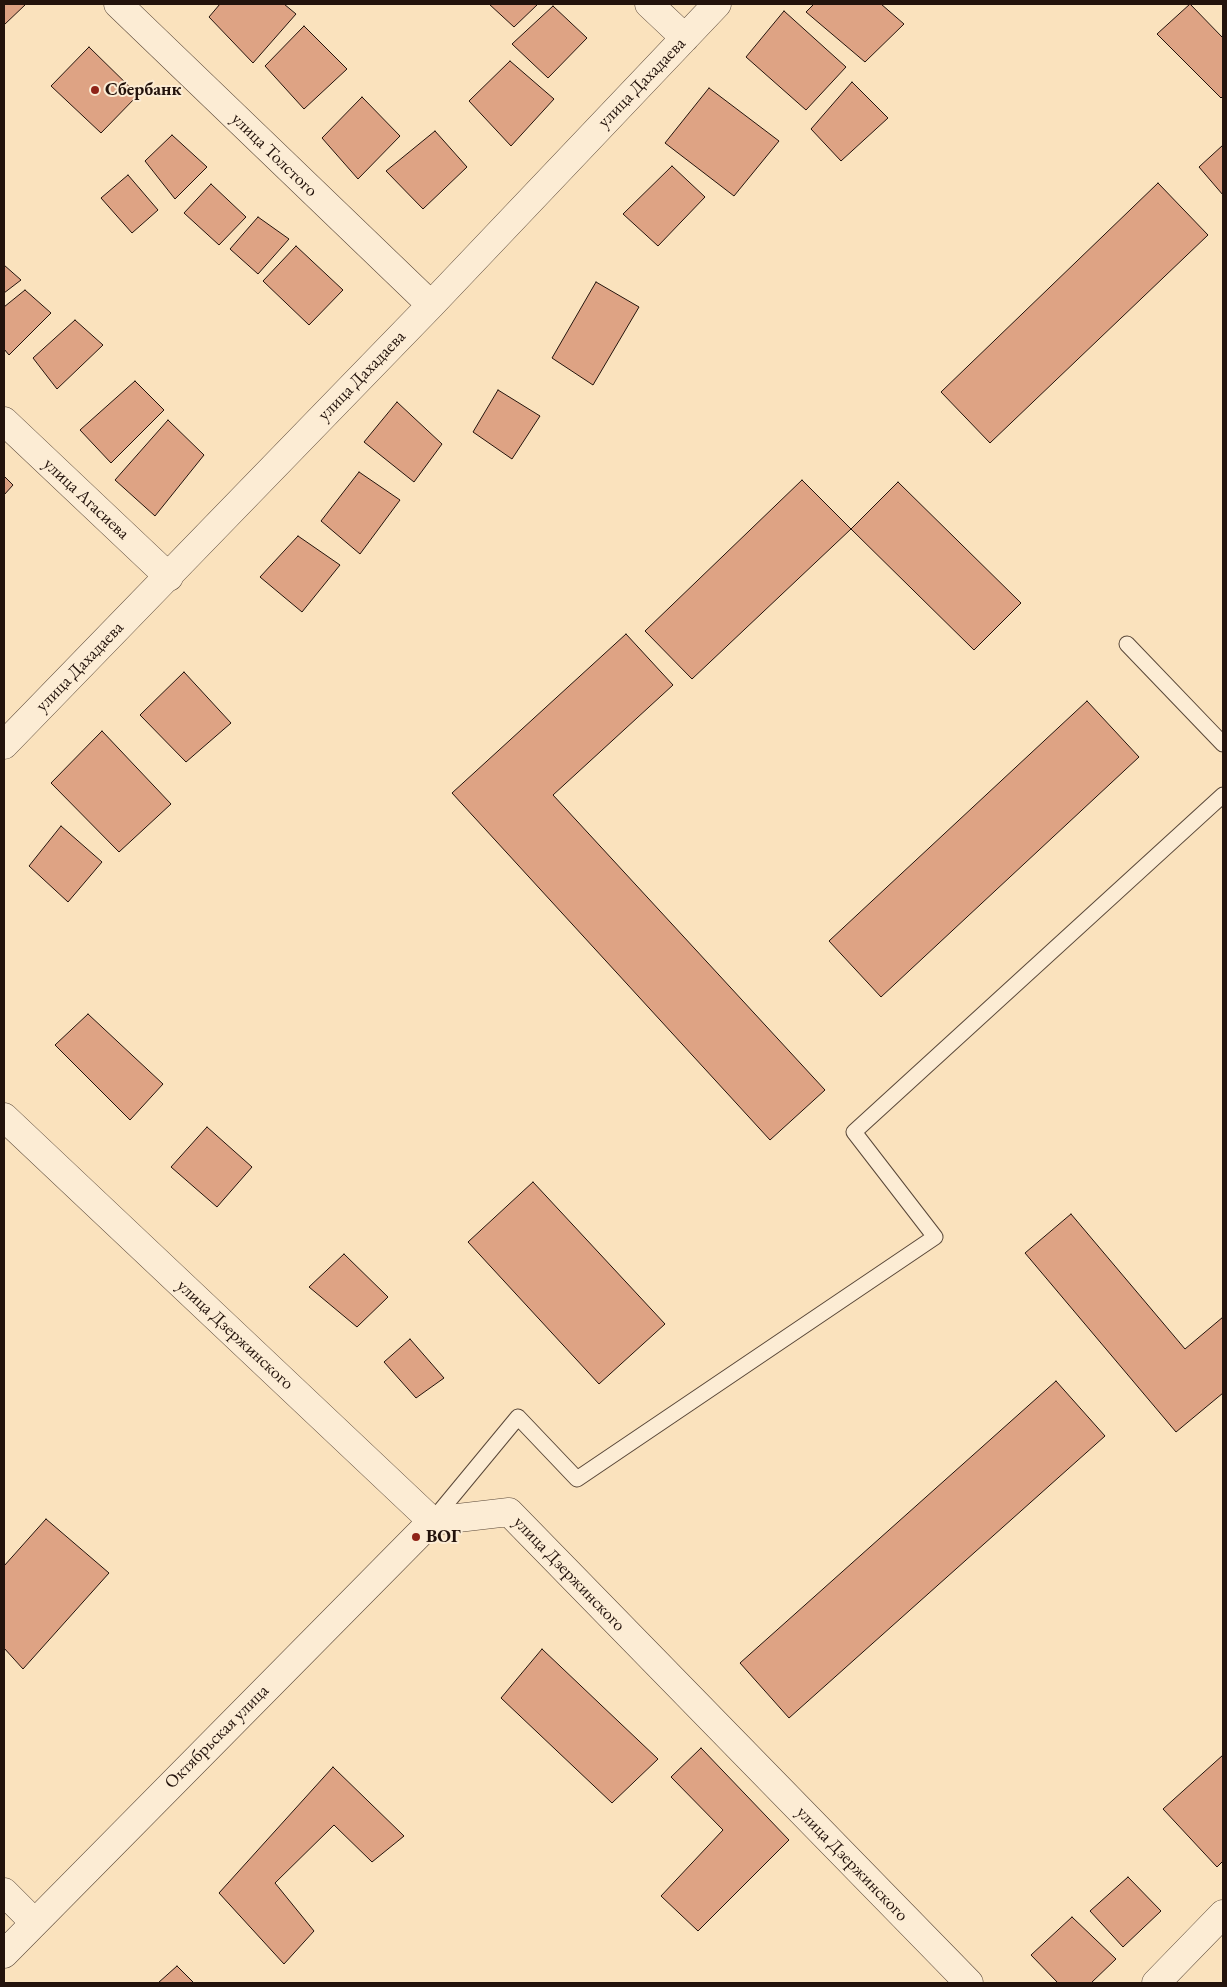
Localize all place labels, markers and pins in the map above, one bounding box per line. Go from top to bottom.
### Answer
place label: Сбербанк [105,79,181,101]
marker: Сбербанк [89,84,101,96]
place label: ВОГ [426,1526,460,1548]
marker: ВОГ [410,1531,422,1543]

